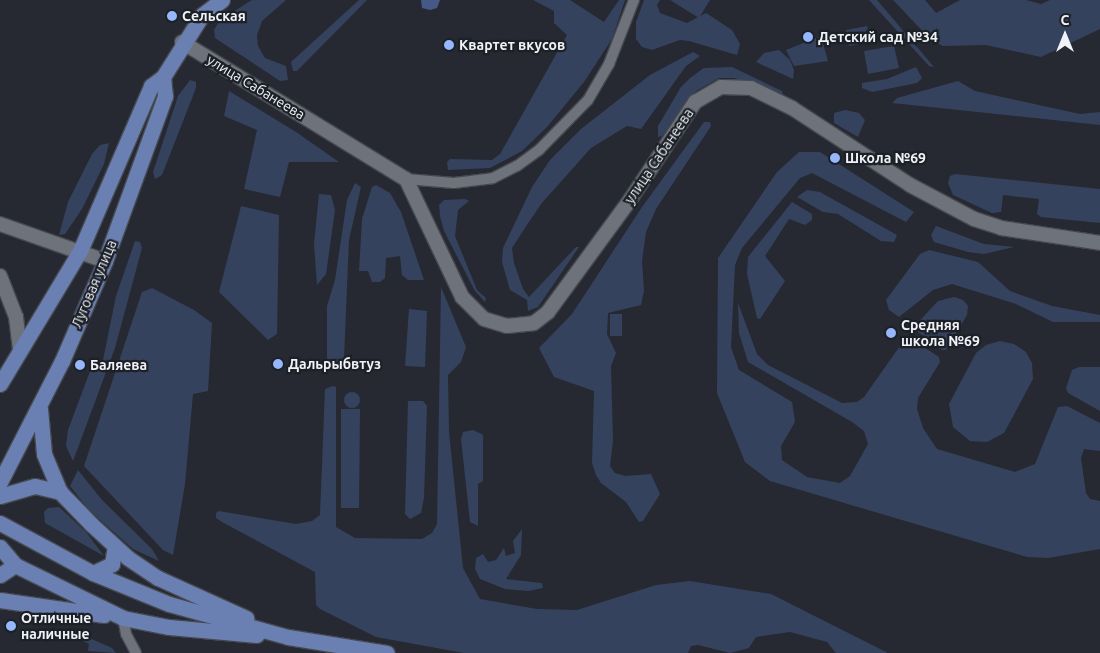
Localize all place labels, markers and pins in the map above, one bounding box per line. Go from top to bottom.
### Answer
place label: Сельская [182,8,246,24]
marker: Сельская [166,10,178,22]
place label: Детский сад №34 [818,29,938,45]
marker: Детский сад №34 [802,31,814,43]
place label: Квартет вкусов [459,37,565,53]
marker: Квартет вкусов [443,39,455,51]
place label: Школа №69 [845,150,926,166]
marker: Школа №69 [829,152,841,164]
place label: Средняя школа №69 [901,317,980,350]
marker: Средняя школа №69 [885,327,897,339]
place label: Дальрыбвтуз [288,356,381,372]
place label: Баляева [90,357,147,373]
marker: Дальрыбвтуз [272,358,284,370]
marker: Баляева [74,359,86,371]
place label: Отличные наличные [21,610,91,642]
marker: Отличные наличные [5,620,17,632]

